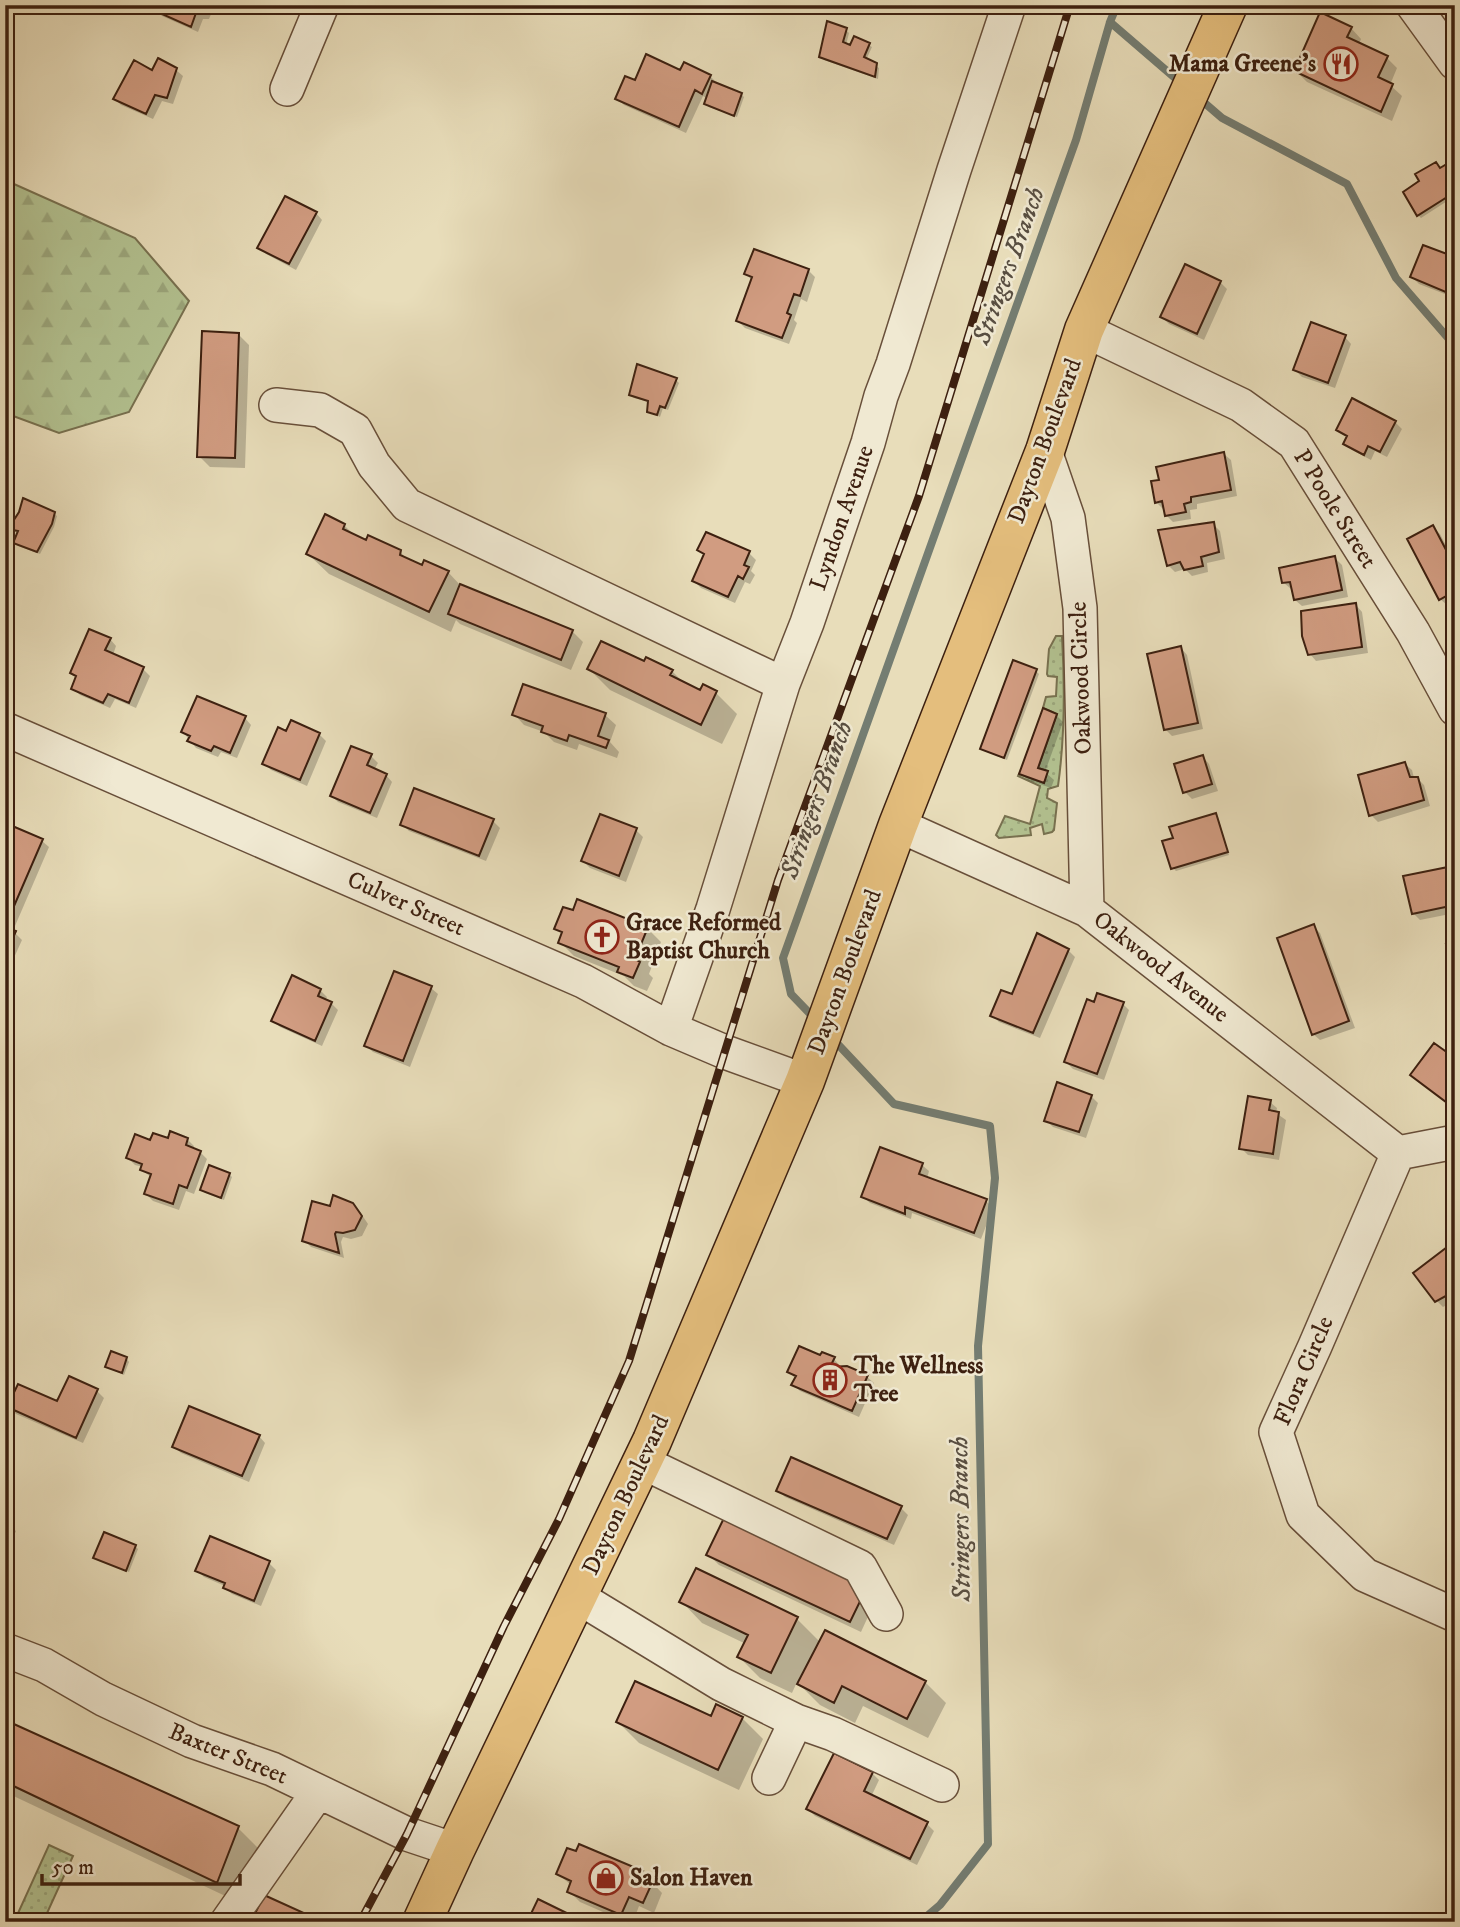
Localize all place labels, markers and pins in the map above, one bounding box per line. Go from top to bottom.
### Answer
restaurant icon: Mama Greene's [1322,45,1360,83]
place label: Mama Greene's [1169,49,1316,79]
place label: Grace Reformed Baptist Church [626,908,782,966]
church icon: Grace Reformed Baptist Church [583,918,621,956]
place label: The Wellness Tree [853,1351,983,1409]
building icon: The Wellness Tree [811,1361,849,1399]
shop icon: Salon Haven [587,1859,625,1897]
place label: Salon Haven [630,1863,753,1893]

